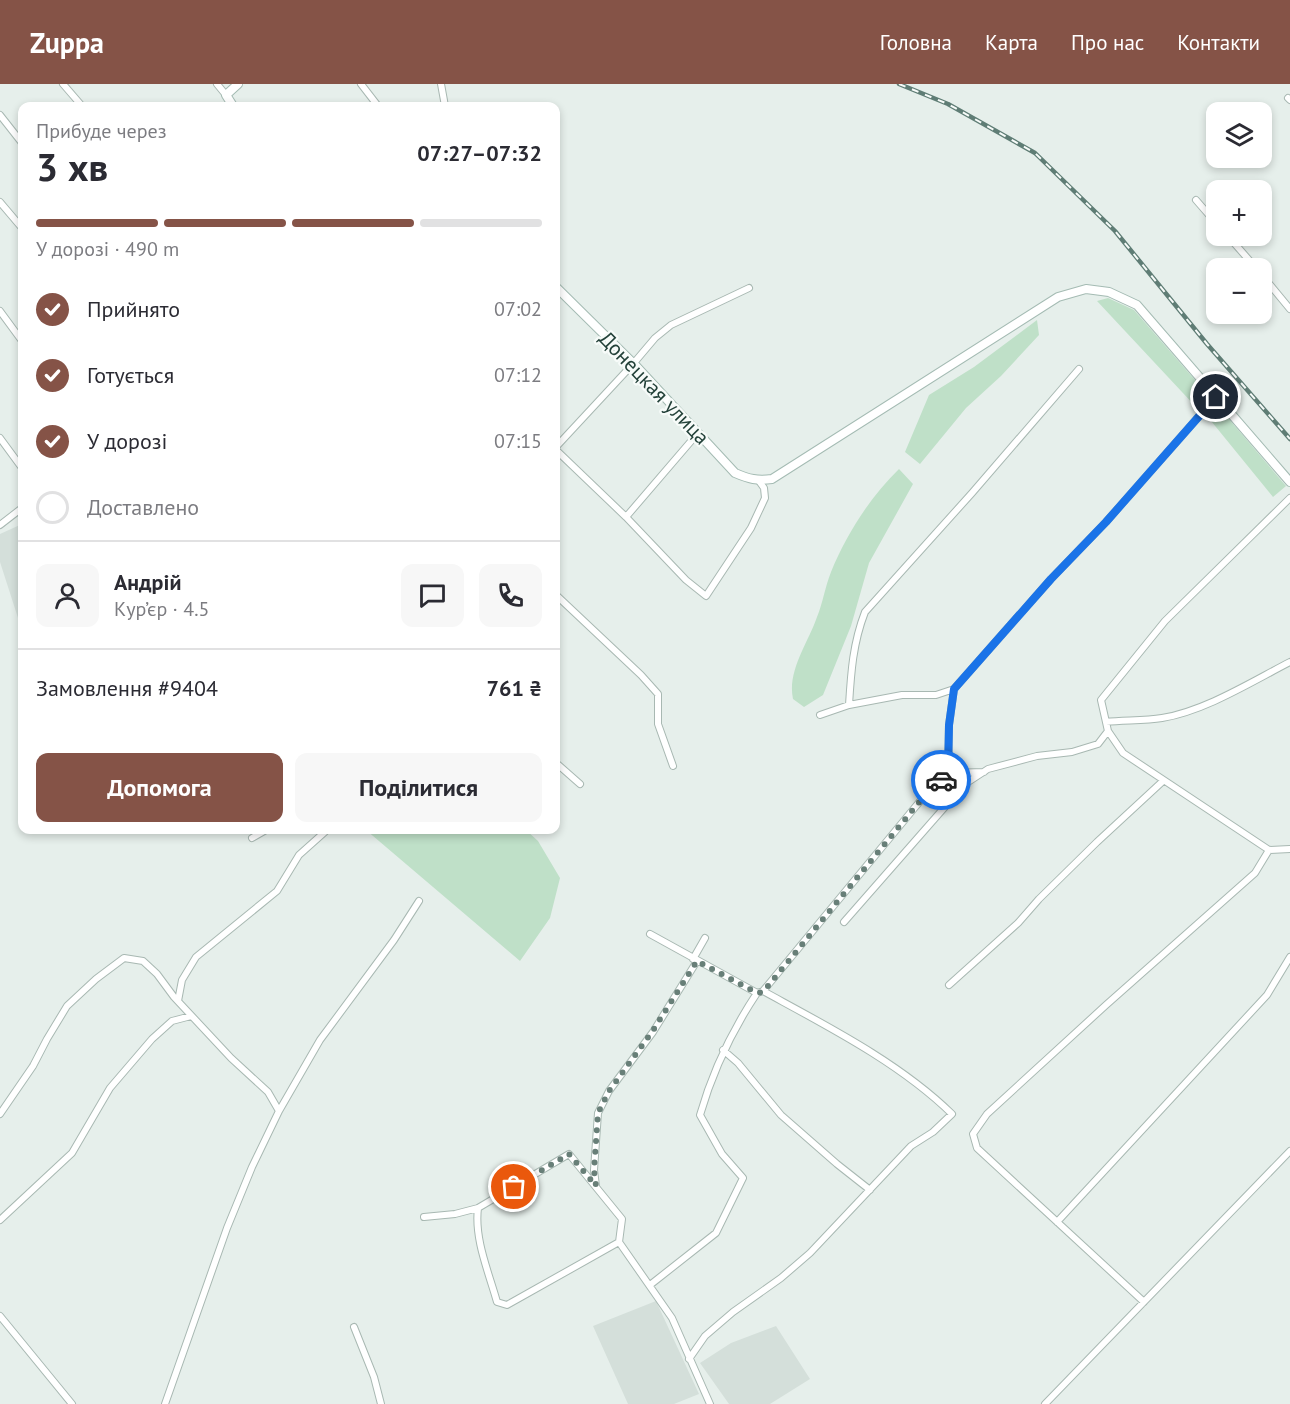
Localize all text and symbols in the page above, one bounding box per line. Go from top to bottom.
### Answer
text: Zuppa [30,24,104,61]
text: Головна [880,29,952,56]
text: Карта [985,29,1038,56]
text: Про нас [1071,29,1144,56]
text: Контакти [1177,29,1260,56]
map controls [1206,102,1272,324]
button: layers [1206,102,1272,168]
text: Прибуде через [36,118,167,144]
text: 07:27–07:32 [417,139,542,167]
text: 3 хв [36,141,108,192]
button: + [1206,180,1272,246]
text: У дорозі · 490 m [36,236,179,262]
button: − [1206,258,1272,324]
icon: check [36,293,69,326]
text: Прийнято [87,295,180,323]
text: 07:02 [494,296,542,322]
street label: Донецкая улица [593,325,715,450]
icon: check [36,359,69,392]
text: Готується [87,361,174,389]
text: 07:12 [494,362,542,388]
pin [1190,371,1241,422]
icon: home [1199,380,1232,413]
icon: check [36,425,69,458]
text: У дорозі [87,427,167,455]
text: 07:15 [494,428,542,454]
text: Доставлено [87,493,199,521]
button: person [36,564,99,627]
button: chat [401,564,464,627]
button: phone [479,564,542,627]
text: Андрій [114,568,181,596]
text: Кур’єр · 4.5 [114,596,209,622]
text: Замовлення #9404 [36,674,218,702]
text: 761 ₴ [487,674,542,702]
courier [911,750,971,810]
button: Допомога [36,753,283,822]
button: Поділитися [295,753,542,822]
icon: car [925,764,958,797]
pin [488,1161,539,1212]
icon: bag [497,1170,530,1203]

